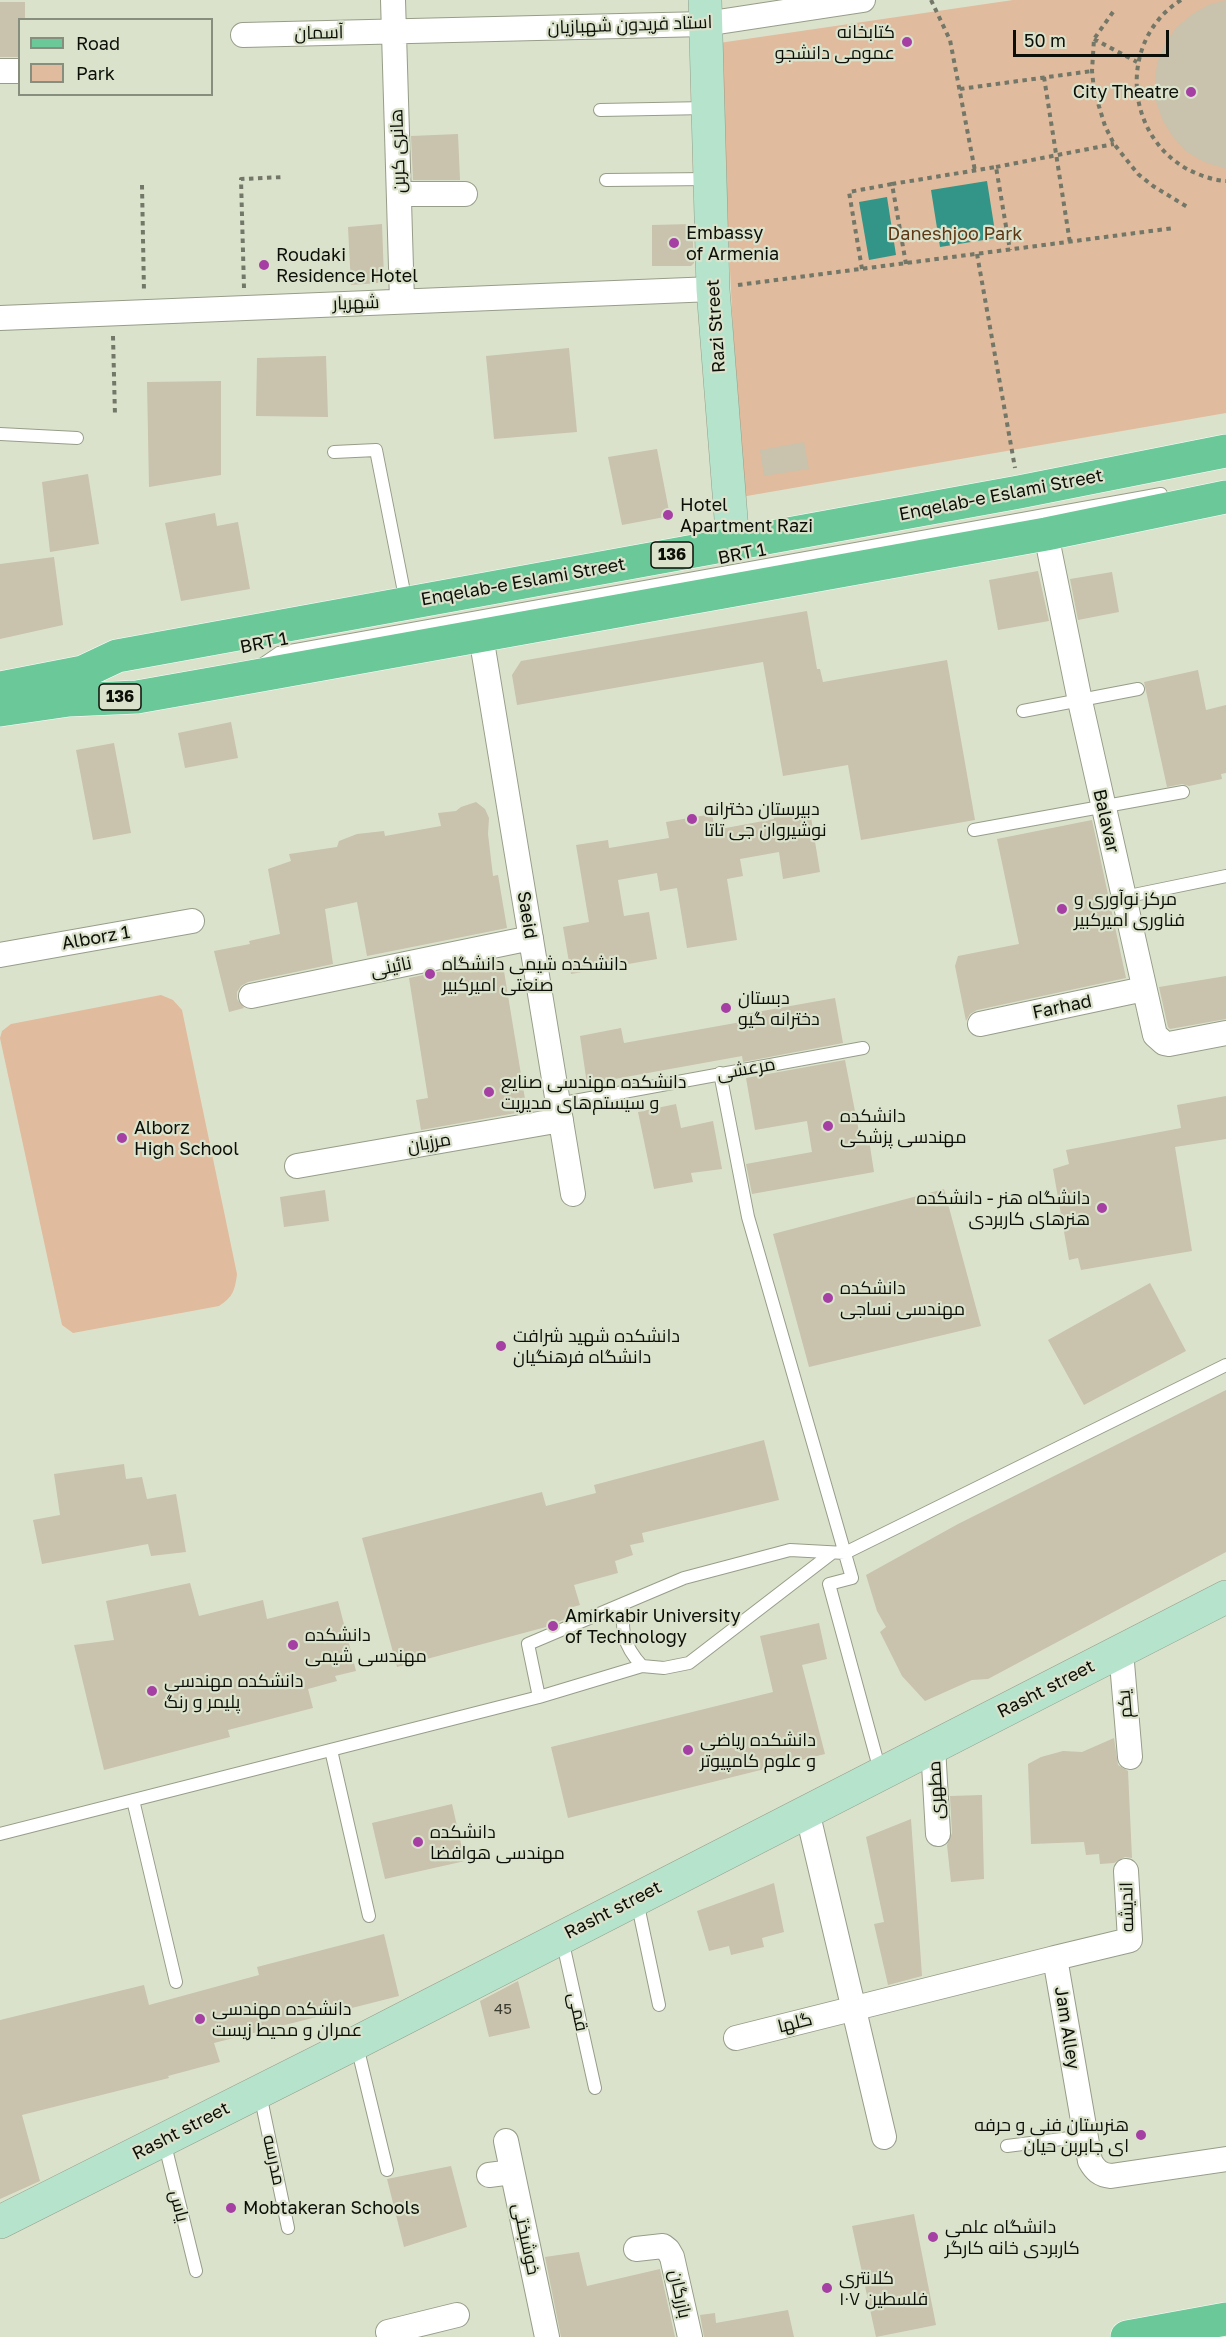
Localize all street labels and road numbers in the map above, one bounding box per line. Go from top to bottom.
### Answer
street label: استاد فریدون شهبازیان [547,11,713,39]
street label: آسمان [294,22,344,44]
street label: هانری کربن [386,108,410,194]
street label: Razi Street [702,278,730,374]
street label: شهریار [332,291,380,315]
street label: Enqelab-e Eslami Street [897,465,1105,525]
street label: BRT 1 [716,539,768,569]
road number: 136 [651,542,693,568]
street label: Enqelab-e Eslami Street [419,553,627,611]
street label: BRT 1 [238,628,290,658]
road number: 136 [99,684,141,710]
street label: Balavar [1088,787,1124,855]
street label: Saeid [513,890,541,940]
street label: Alborz 1 [60,921,132,955]
street label: نائینی [368,952,414,982]
street label: Farhad [1030,990,1094,1024]
street label: مرعشی [715,1053,777,1085]
street label: مرزبان [406,1129,452,1157]
street label: Rasht street [994,1655,1098,1723]
street label: یکم [1113,1689,1137,1719]
street label: مطهری [924,1760,948,1820]
street label: Rasht street [561,1876,665,1944]
street label: اندیشه [1116,1882,1138,1932]
street label: Jam Alley [1050,1985,1084,2071]
street label: قمی [563,1991,593,2033]
street label: گلها [775,2008,815,2038]
street label: Rasht street [129,2097,233,2165]
street label: مدرسه [258,2133,290,2187]
street label: یاس [165,2188,193,2224]
street label: خوشبختی [508,2201,544,2277]
street label: بازرگان [664,2268,696,2320]

